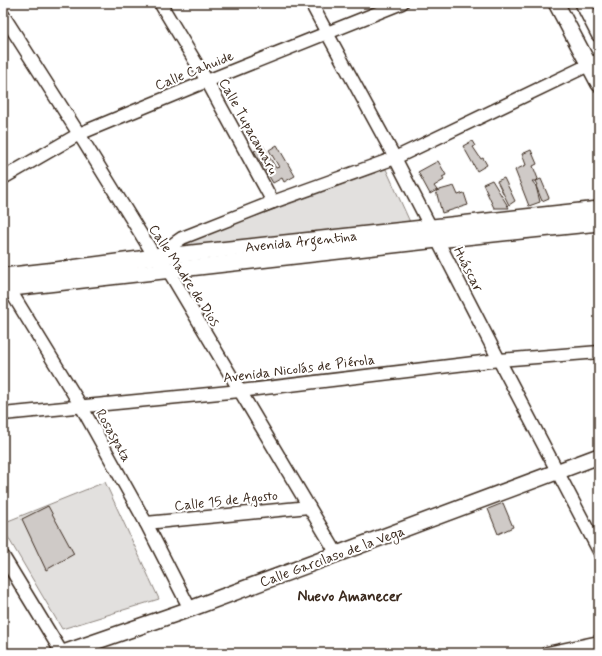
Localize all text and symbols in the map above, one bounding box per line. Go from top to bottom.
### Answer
street label: Calle Cahuide [152,47,237,95]
street label: Calle Tupacamaru [214,75,282,178]
street label: Calle Madre de Dios [144,221,224,330]
street label: Avenida Argentina [244,227,358,259]
street label: Huáscar [449,244,487,296]
street label: Avenida Nicolás de Piérola [222,351,376,387]
street label: Rosaspata [91,406,135,465]
street label: Calle 15 de Agosto [173,487,279,515]
street label: Calle Garcilaso de la Vega [257,522,408,593]
district label: Nuevo Amanecer [298,587,403,607]

